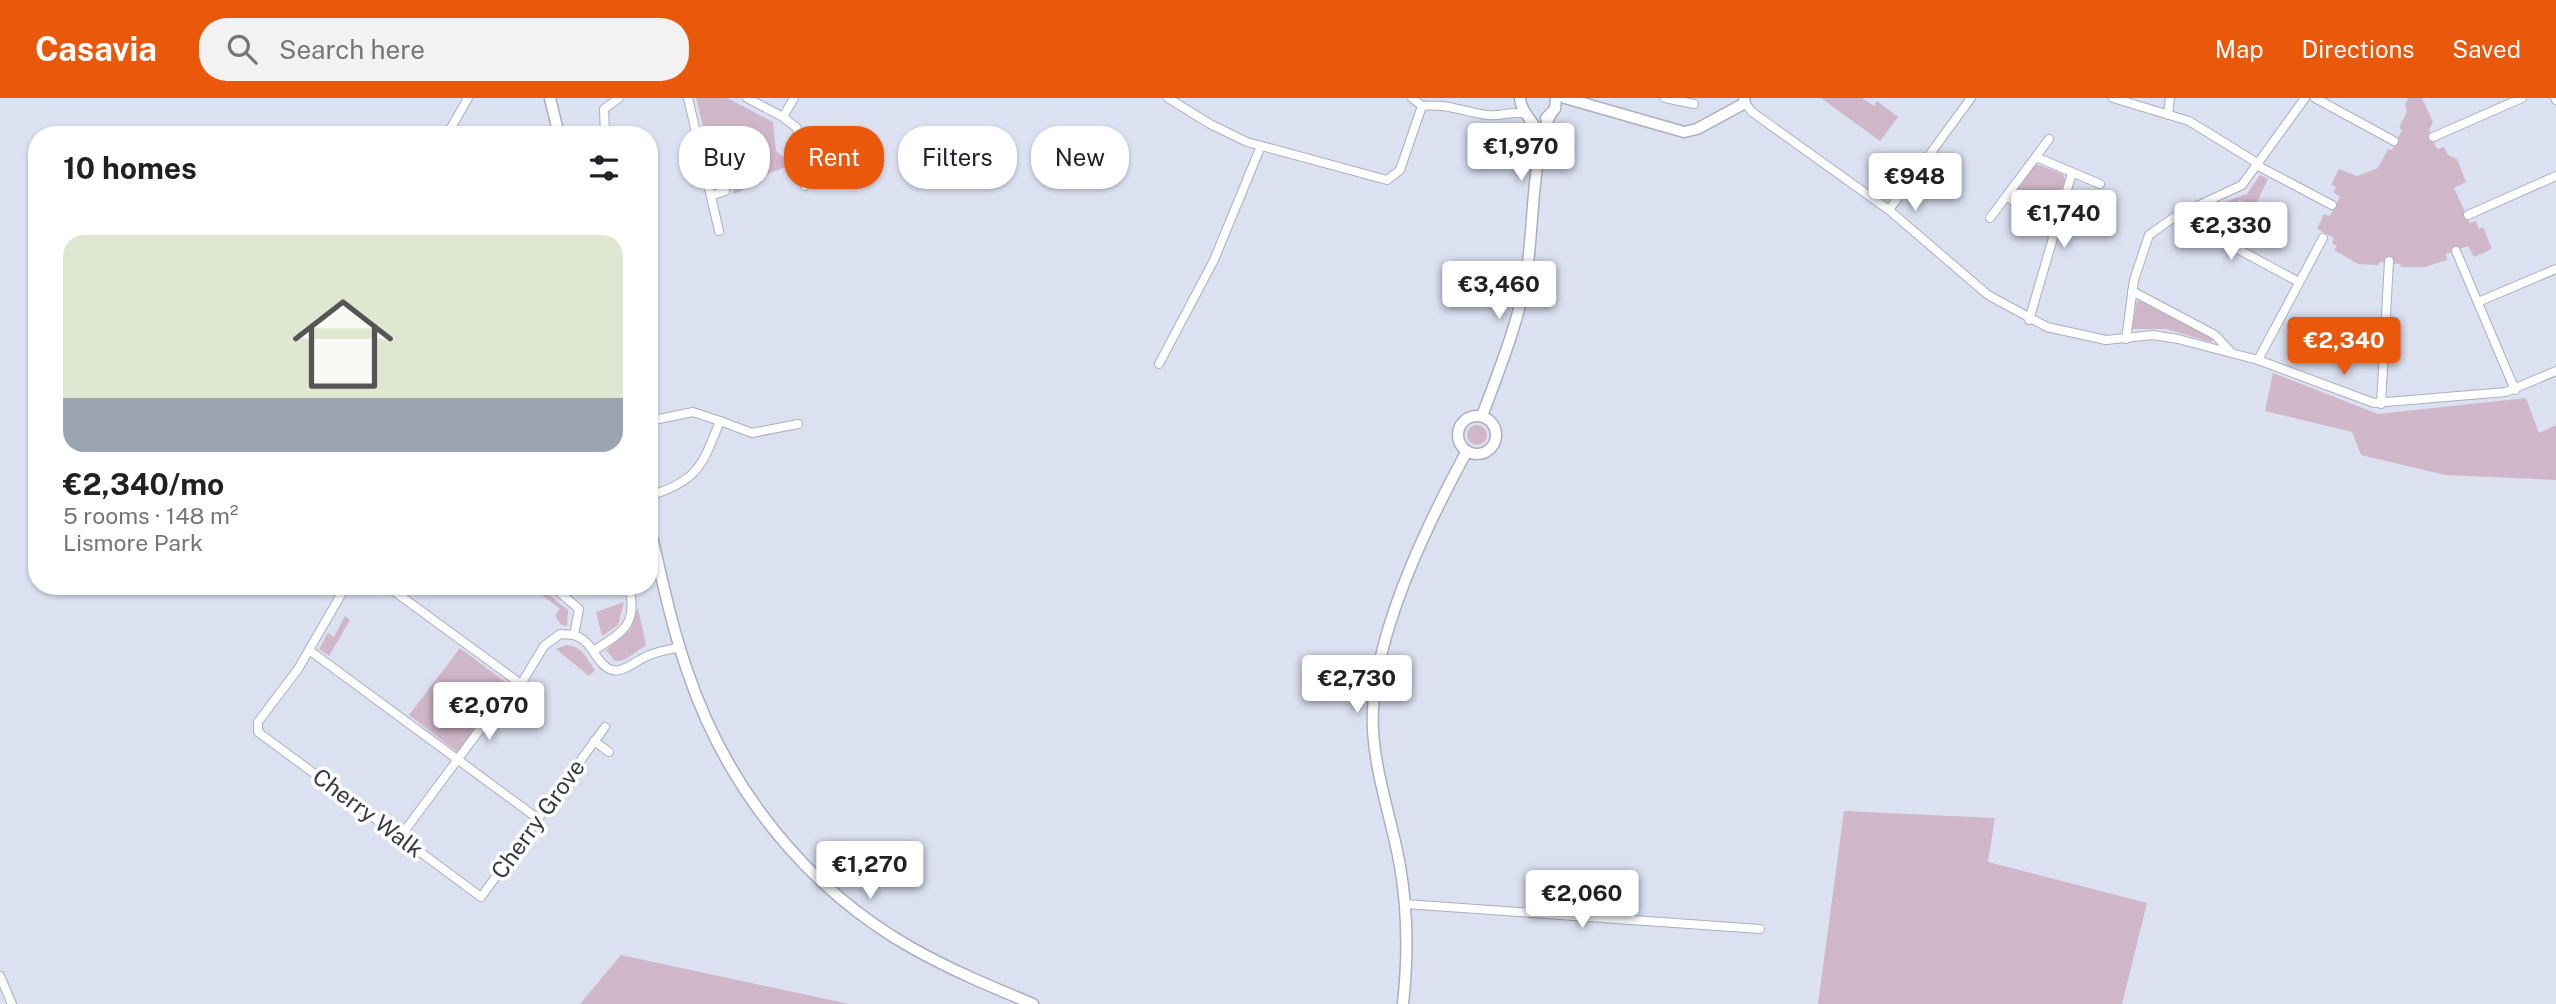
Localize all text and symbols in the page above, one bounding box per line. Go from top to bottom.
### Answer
search box [199,18,689,81]
text: Casavia [35,30,157,68]
icon: search [223,30,261,68]
text: Search here [279,34,425,65]
text: Map [2215,35,2264,63]
text: Directions [2302,35,2414,63]
text: Saved [2452,35,2521,63]
pin: €1,970 [1464,123,1578,183]
chip: Buy [679,126,770,189]
chip: Rent [784,126,884,189]
chip: Filters [898,126,1017,189]
chip: New [1031,126,1129,189]
text: €1,970 [1484,132,1558,159]
icon: filters [585,149,623,187]
text: 10 homes [63,150,197,186]
pin: €948 [1874,153,1956,213]
text: €948 [1885,162,1945,189]
pin: €1,740 [2007,190,2121,250]
text: €1,740 [2027,199,2101,226]
pin: €2,330 [2174,202,2288,262]
text: €2,330 [2190,211,2272,238]
pin: €3,460 [1442,262,1556,321]
text: €3,460 [1458,270,1540,297]
icon: home [280,281,406,407]
pin: €2,340 [2287,317,2401,377]
text: €2,340 [2303,326,2385,353]
text: €2,340/mo [63,466,224,502]
text: 5 rooms · 148 m² [63,502,238,529]
text: Lismore Park [63,529,203,556]
pin: €2,730 [1300,656,1414,715]
text: €2,730 [1318,664,1396,691]
pin: €2,070 [432,682,546,742]
text: €2,070 [449,691,529,718]
street label: Cherry Grove [485,754,590,884]
street label: Cherry Walk [308,762,429,863]
pin: €1,270 [813,842,927,901]
text: €1,270 [832,850,908,877]
pin: €2,060 [1525,870,1639,930]
text: €2,060 [1542,879,1622,906]

